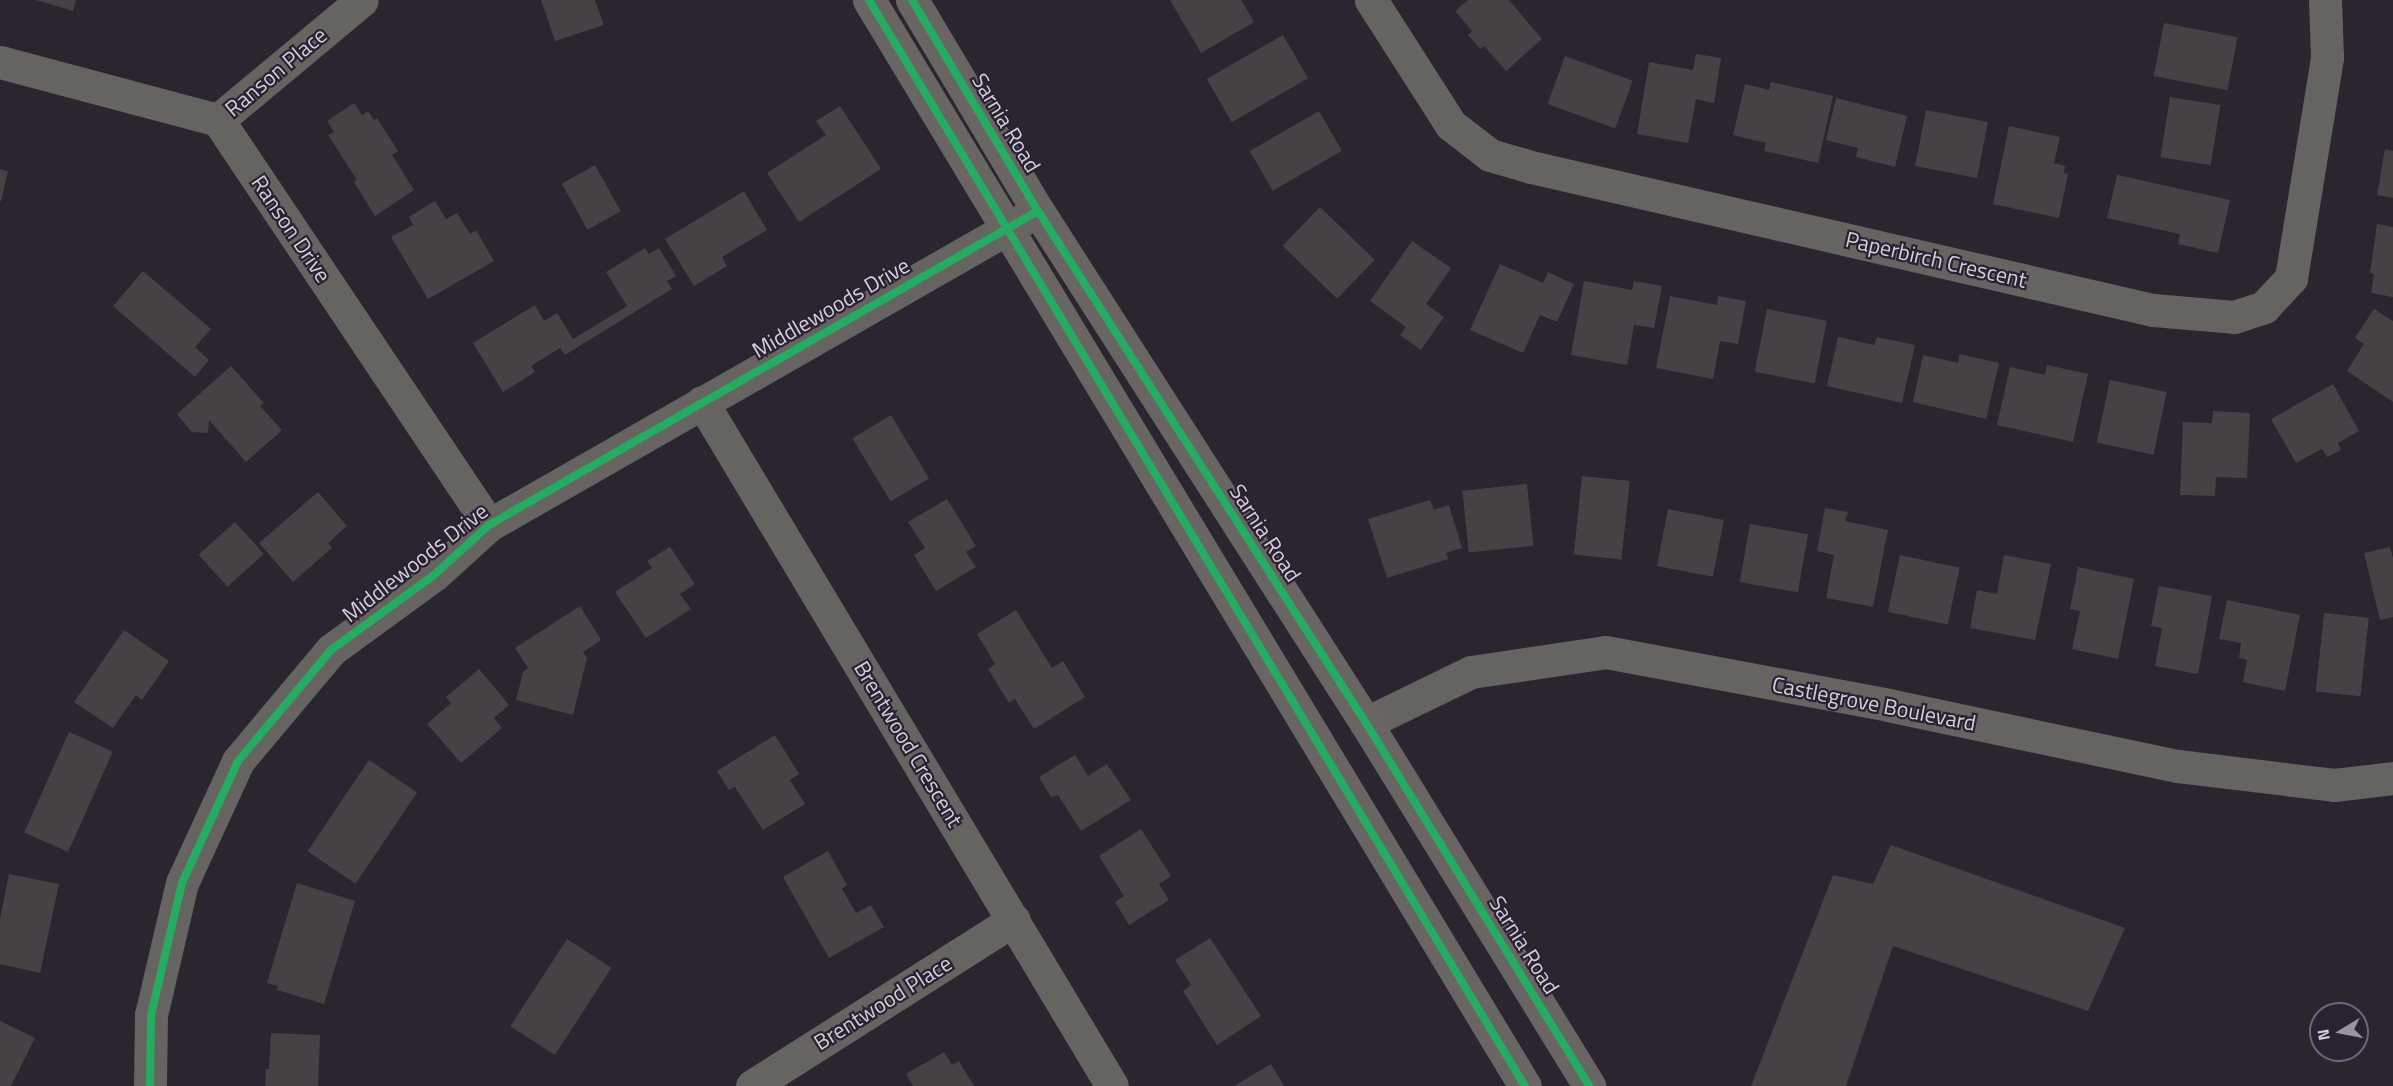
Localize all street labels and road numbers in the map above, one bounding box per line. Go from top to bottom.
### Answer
street label: Ranson Place [220,22,332,122]
street label: Sarnia Road [966,69,1046,177]
street label: Ranson Drive [246,171,336,287]
street label: Paperbirch Crescent [1843,226,2029,294]
street label: Middlewoods Drive [748,252,914,364]
street label: Sarnia Road [1224,479,1306,587]
street label: Middlewoods Drive [337,498,493,628]
street label: Brentwood Crescent [848,656,968,832]
street label: Castlegrove Boulevard [1770,671,1978,737]
street label: Sarnia Road [1483,891,1565,999]
street label: Brentwood Place [809,950,957,1056]

